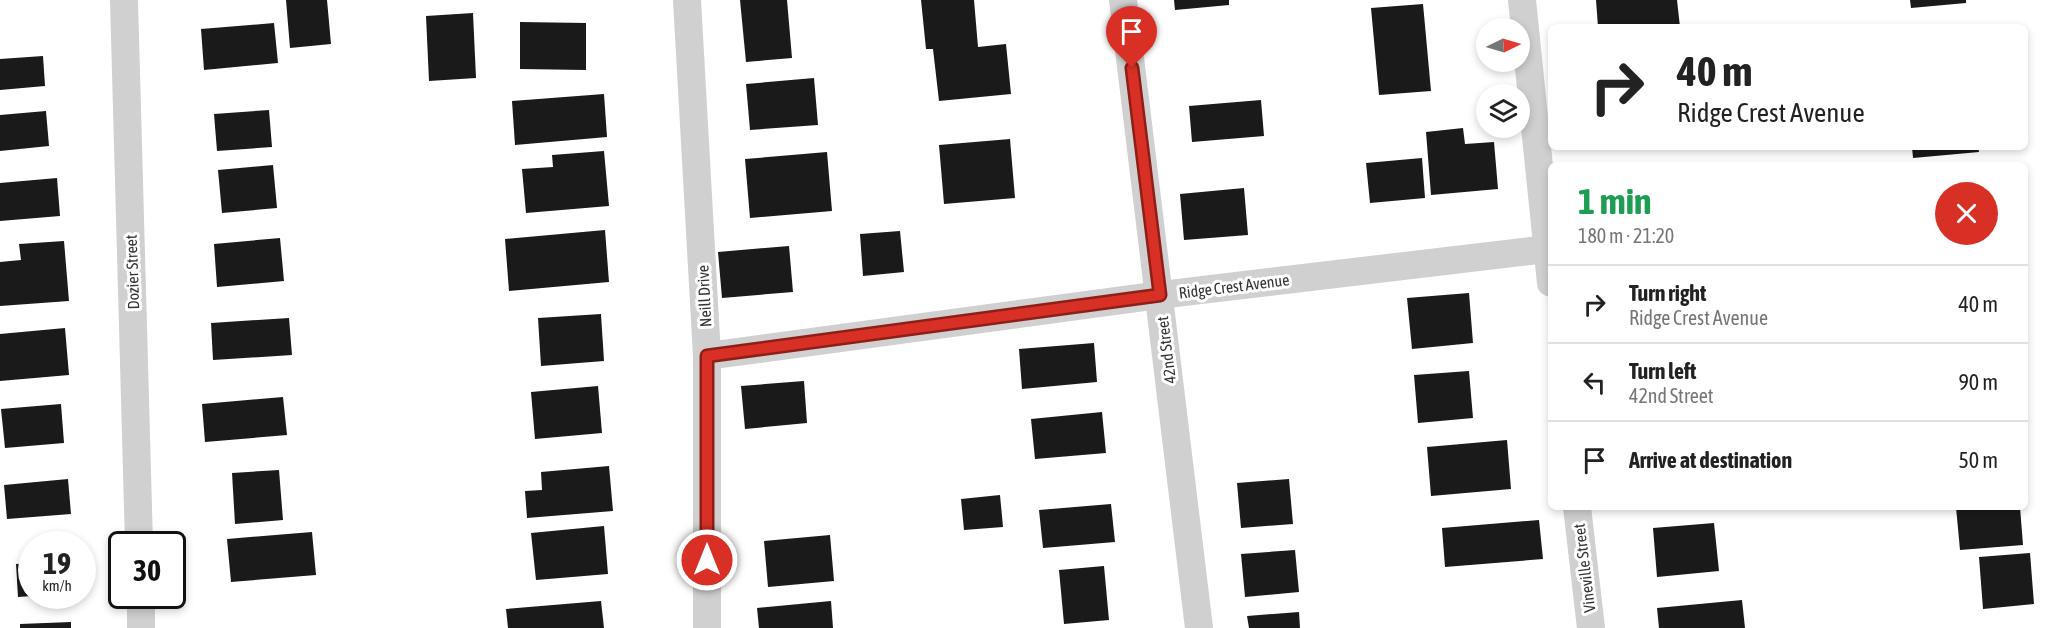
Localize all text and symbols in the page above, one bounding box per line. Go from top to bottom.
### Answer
pin [1106,6,1157,68]
icon: arrive [1115,15,1148,48]
north arrow [1476,18,1530,72]
map controls [1476,18,1530,138]
text: 40 m [1677,47,1752,95]
icon: right [1578,48,1656,126]
button: layers [1476,84,1530,138]
text: Ridge Crest Avenue [1677,97,1865,128]
text: 1 min [1578,180,1652,222]
button: close [1935,182,1998,245]
text: 180 m · 21:20 [1578,224,1674,247]
street label: Dozier Street [122,234,142,310]
street label: Neill Drive [693,265,715,327]
street label: Ridge Crest Avenue [1178,270,1290,303]
text: Turn right [1629,280,1706,306]
icon: right [1578,288,1611,321]
text: 40 m [1958,291,1998,317]
text: Ridge Crest Avenue [1629,306,1768,329]
street label: 42nd Street [1153,315,1179,385]
text: Turn left [1629,358,1696,384]
icon: left [1578,366,1611,399]
text: 90 m [1958,369,1998,395]
text: 42nd Street [1629,384,1714,407]
icon: arrive [1578,444,1611,477]
text: Arrive at destination [1629,447,1792,473]
text: 50 m [1958,447,1998,473]
street label: Vineville Street [1570,522,1598,614]
position arrow [675,528,739,592]
speed limit sign: 30 [108,531,186,609]
text: 19 [43,546,71,580]
text: km/h [42,577,72,594]

